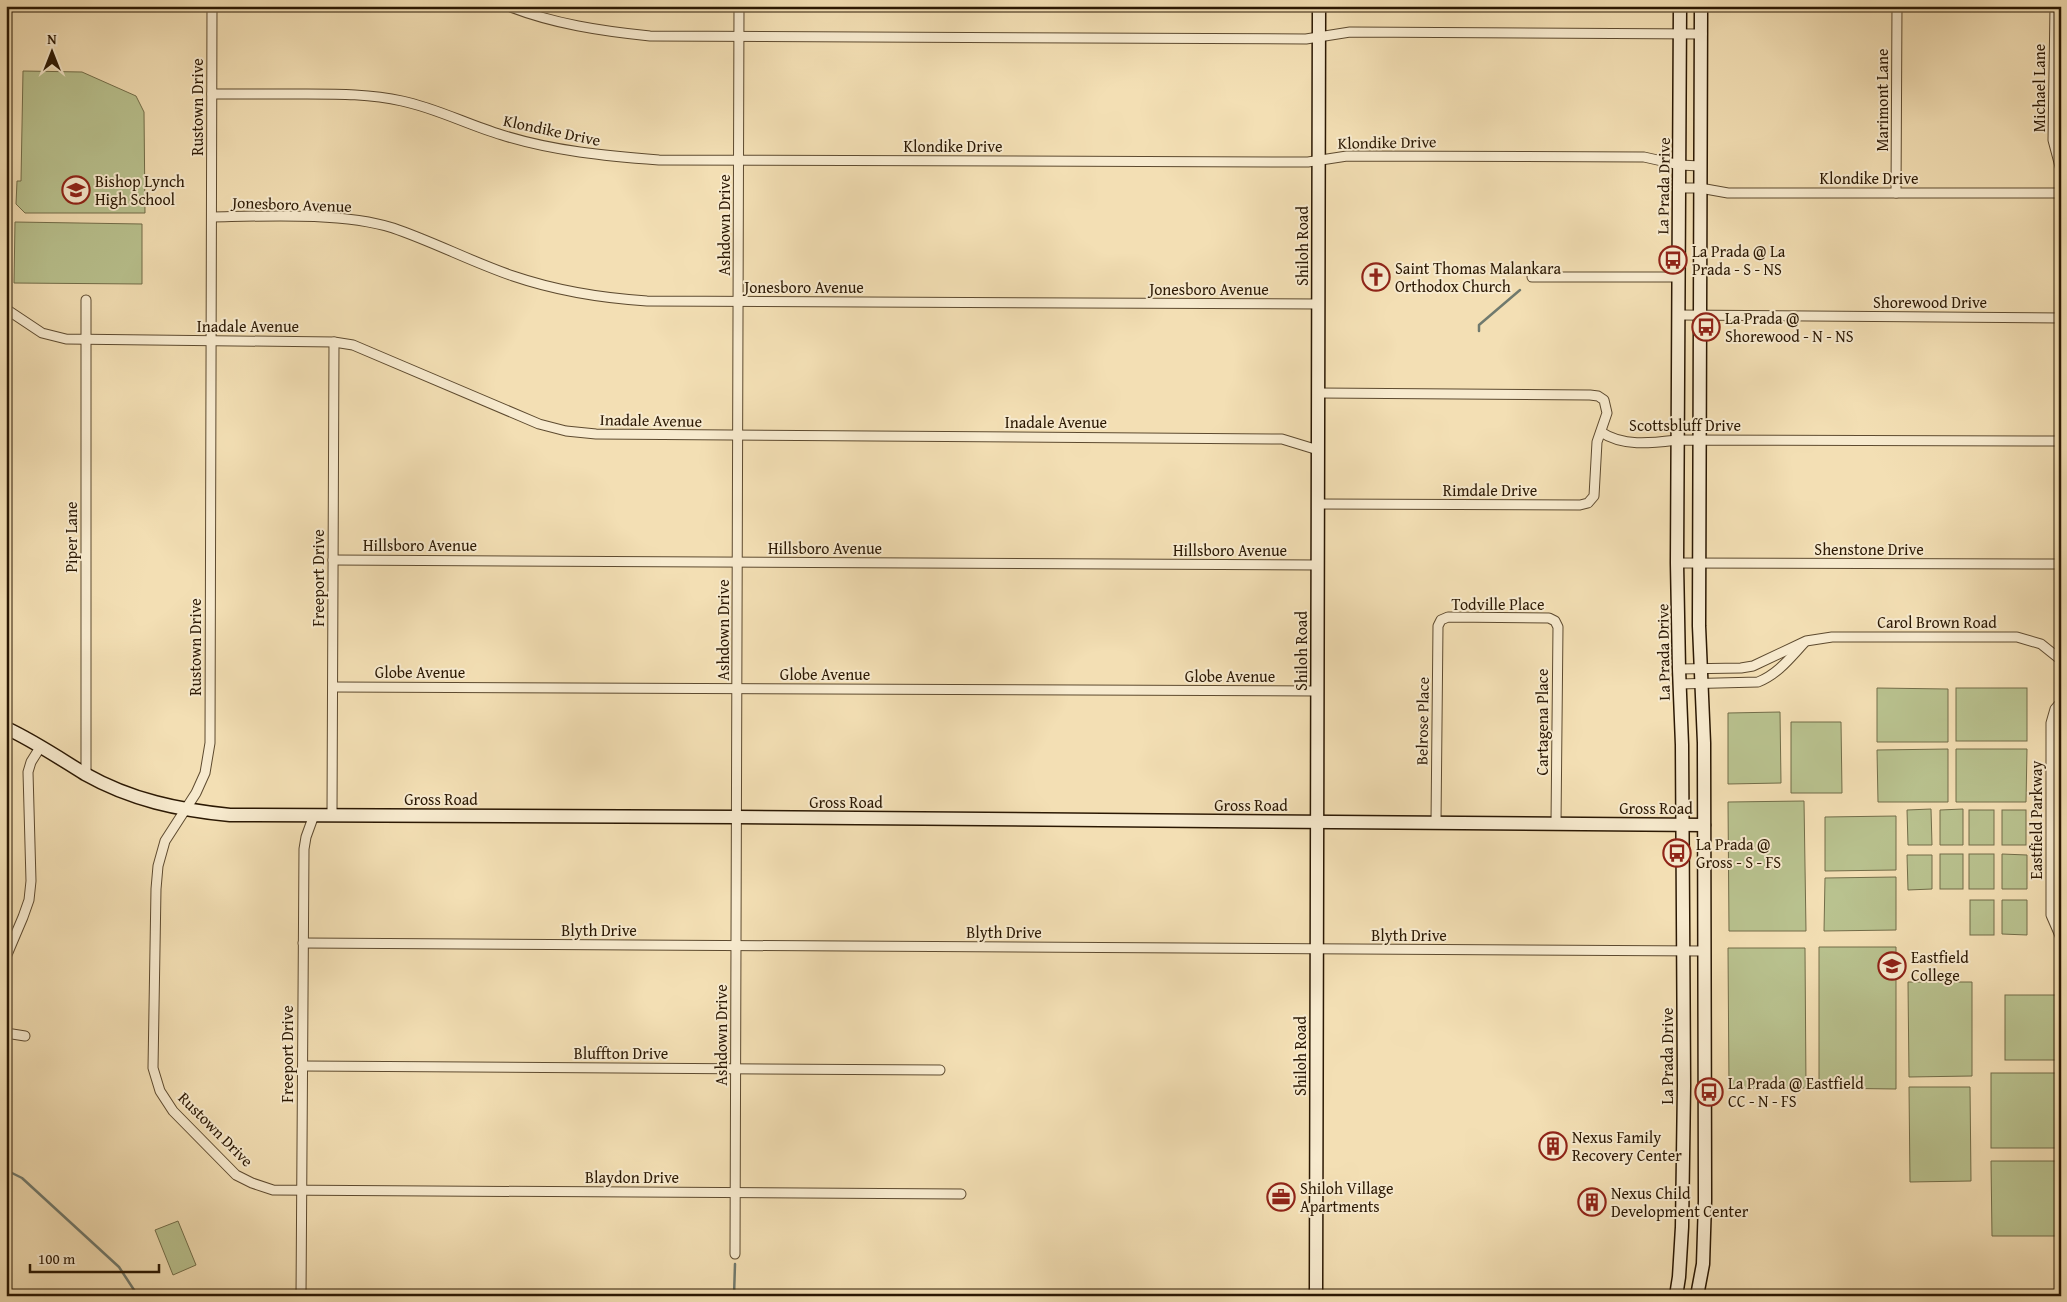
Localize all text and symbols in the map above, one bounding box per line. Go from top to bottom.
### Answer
north arrow [28,28,78,78]
text: N [47,29,57,49]
street label: Michael Lane [2027,44,2051,132]
street label: Marimont Lane [1870,48,1894,152]
street label: Rustown Drive [185,58,209,156]
street label: Klondike Drive [501,108,603,152]
street label: Klondike Drive [1337,129,1437,155]
street label: Klondike Drive [904,134,1002,158]
street label: La Prada Drive [1650,137,1676,235]
street label: Klondike Drive [1820,166,1918,190]
place label: Bishop Lynch High School [95,169,185,211]
street label: Ashdown Drive [712,174,736,276]
school or university icon: Bishop Lynch High School [61,175,91,205]
street label: Jonesboro Avenue [230,190,352,218]
street label: Shiloh Road [1290,206,1314,286]
place label: La Prada @ La Prada - S - NS [1692,239,1786,281]
bus stop icon: La Prada @ La Prada - S - NS [1658,245,1688,275]
place label: Saint Thomas Malankara Orthodox Church [1395,256,1561,298]
church icon: Saint Thomas Malankara Orthodox Church [1361,262,1391,292]
street label: Jonesboro Avenue [742,275,864,299]
street label: Jonesboro Avenue [1147,277,1269,301]
street label: Shorewood Drive [1873,290,1987,314]
place label: La Prada @ Shorewood - N - NS [1725,306,1854,348]
bus stop icon: La Prada @ Shorewood - N - NS [1691,312,1721,342]
street label: Inadale Avenue [197,314,299,338]
street label: Inadale Avenue [600,407,702,433]
street label: Inadale Avenue [1005,410,1107,434]
street label: Scottsbluff Drive [1629,413,1741,437]
street label: Rimdale Drive [1443,478,1537,502]
street label: Piper Lane [59,501,83,573]
street label: Freeport Drive [306,529,330,627]
street label: Hillsboro Avenue [363,533,477,557]
street label: Hillsboro Avenue [768,536,882,560]
street label: Shenstone Drive [1814,537,1924,561]
street label: Hillsboro Avenue [1173,538,1287,562]
street label: Ashdown Drive [711,579,735,681]
street label: Todville Place [1452,592,1544,616]
street label: Rustown Drive [183,598,207,696]
street label: La Prada Drive [1650,603,1676,701]
street label: Carol Brown Road [1877,610,1997,634]
street label: Shiloh Road [1289,611,1313,691]
street label: Globe Avenue [375,660,465,684]
street label: Globe Avenue [780,662,870,686]
street label: Globe Avenue [1185,664,1275,688]
street label: Cartagena Place [1530,669,1554,775]
street label: Belrose Place [1409,677,1435,765]
street label: Eastfield Parkway [2024,761,2048,879]
street label: Gross Road [404,787,478,811]
street label: Gross Road [809,790,883,814]
street label: Gross Road [1214,793,1288,817]
street label: Gross Road [1619,796,1693,820]
place label: La Prada @ Gross - S - FS [1696,832,1781,874]
bus stop icon: La Prada @ Gross - S - FS [1662,838,1692,868]
street label: Blyth Drive [561,918,637,942]
street label: Blyth Drive [966,920,1042,944]
street label: Blyth Drive [1371,923,1447,947]
place label: Eastfield College [1911,945,1969,987]
school or university icon: Eastfield College [1877,951,1907,981]
street label: Ashdown Drive [709,984,733,1086]
street label: Freeport Drive [275,1005,299,1103]
street label: La Prada Drive [1655,1007,1679,1105]
street label: Shiloh Road [1288,1016,1312,1096]
street label: Bluffton Drive [574,1041,668,1065]
place label: La Prada @ Eastfield CC - N - FS [1728,1071,1864,1113]
bus stop icon: La Prada @ Eastfield CC - N - FS [1694,1077,1724,1107]
street label: Rustown Drive [173,1086,259,1172]
place label: Nexus Family Recovery Center [1572,1125,1682,1167]
building icon: Nexus Family Recovery Center [1538,1131,1568,1161]
street label: Blaydon Drive [585,1165,679,1189]
place label: Shiloh Village Apartments [1300,1176,1393,1218]
place label: Nexus Child Development Center [1611,1181,1749,1223]
office icon: Shiloh Village Apartments [1266,1182,1296,1212]
building icon: Nexus Child Development Center [1577,1187,1607,1217]
scale bar [30,1242,159,1274]
text: 100 m [38,1248,76,1269]

